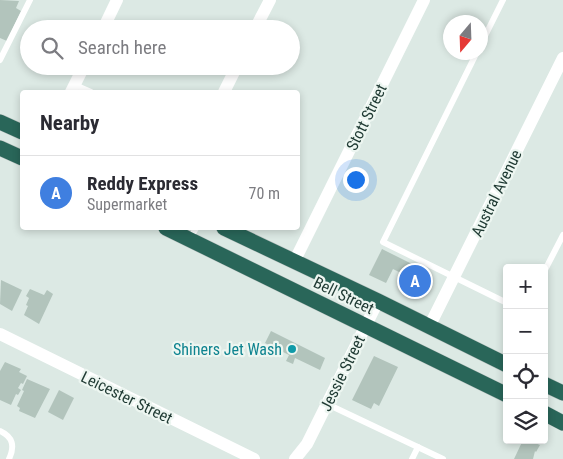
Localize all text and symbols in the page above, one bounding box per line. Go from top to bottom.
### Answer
north arrow [443,15,488,60]
search box [20,20,300,75]
icon: search [38,34,66,62]
text: Search here [78,36,166,59]
street label: Stott Street [342,81,391,154]
text: Nearby [40,111,99,135]
street label: Austral Avenue [467,147,526,240]
your location [343,167,369,193]
text: Reddy Express [87,172,198,195]
text: A [51,184,61,203]
text: 70 m [248,184,280,203]
text: Supermarket [87,195,167,214]
pin: A [399,262,431,300]
map controls [503,264,548,444]
button: + [503,264,548,309]
street label: Bell Street [311,273,377,318]
button: − [503,309,548,354]
street label: Jessie Street [316,332,369,414]
place label: Shiners Jet Wash [173,340,282,359]
marker: Shiners Jet Wash [286,343,298,355]
button: locate [503,354,548,399]
street label: Leicester Street [78,367,176,428]
button: layers [503,399,548,444]

